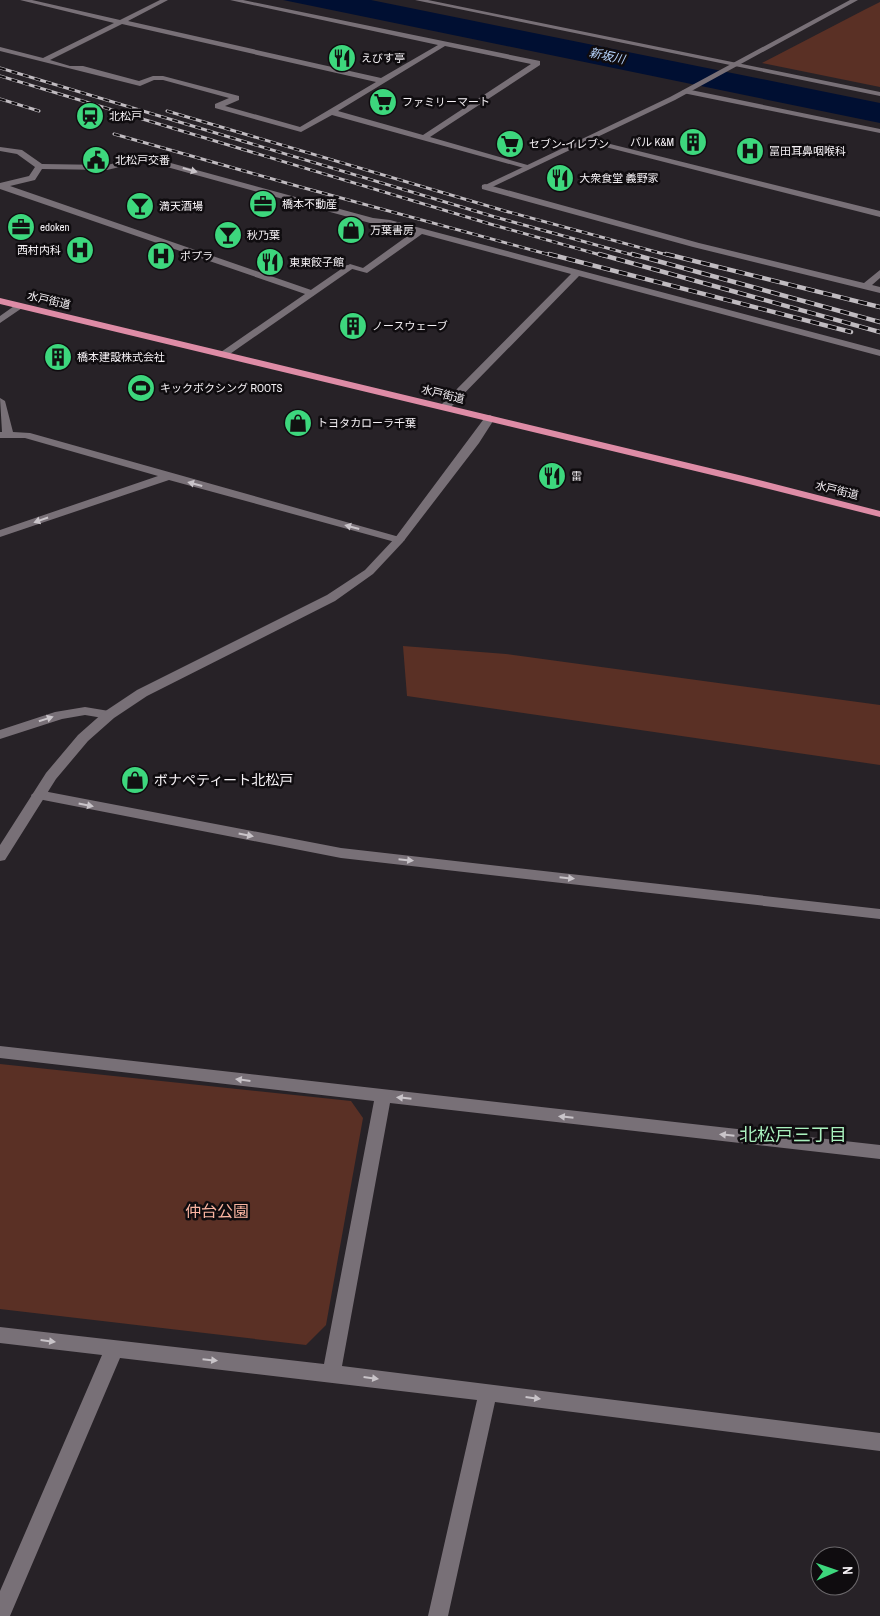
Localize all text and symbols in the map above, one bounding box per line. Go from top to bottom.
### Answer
restaurant icon: えびす亭 [327,43,357,73]
water label: 新坂川 [588,44,628,68]
place label: えびす亭 [361,51,405,65]
supermarket icon: ファミリーマート [368,87,398,117]
place label: ファミリーマート [402,95,490,109]
station icon: 北松戸 [75,101,105,131]
place label: 北松戸 [109,109,142,123]
building icon: パル K&M [678,127,708,157]
supermarket icon: セブン-イレブン [495,129,525,159]
place label: パル K&M [630,135,674,149]
hospital icon: 冨田耳鼻咽喉科 [735,136,765,166]
place label: セブン-イレブン [529,137,609,151]
place label: 冨田耳鼻咽喉科 [769,144,846,158]
public building icon: 北松戸交番 [81,145,111,175]
place label: 北松戸交番 [115,153,170,167]
restaurant icon: 大衆食堂 義野家 [545,163,575,193]
one-way arrow [183,167,198,175]
place label: 大衆食堂 義野家 [579,171,659,185]
office icon: 橋本不動産 [248,189,278,219]
bar icon: 満天酒場 [125,191,155,221]
place label: 橋本不動産 [282,197,337,211]
place label: 満天酒場 [159,199,203,213]
office icon: edoken [6,212,36,242]
shop icon: 万葉書房 [336,215,366,245]
place label: edoken [40,220,70,234]
bar icon: 秋乃葉 [213,220,243,250]
place label: 万葉書房 [370,223,414,237]
place label: 秋乃葉 [247,228,280,242]
hospital icon: 西村内科 [65,235,95,265]
hospital icon: ポプラ [146,241,176,271]
place label: 西村内科 [17,243,61,257]
restaurant icon: 東東餃子館 [255,247,285,277]
place label: ポプラ [180,249,213,263]
place label: 東東餃子館 [289,255,344,269]
street label: 水戸街道 [26,288,72,312]
building icon: ノースウェーブ [338,311,368,341]
place label: ノースウェーブ [372,319,448,333]
building icon: 橋本建設株式会社 [43,342,73,372]
place label: 橋本建設株式会社 [77,350,165,364]
sports icon: キックボクシング ROOTS [126,373,156,403]
place label: キックボクシング ROOTS [160,381,283,395]
street label: 水戸街道 [420,382,466,406]
shop icon: トヨタカローラ千葉 [283,408,313,438]
place label: トヨタカローラ千葉 [317,416,416,430]
restaurant icon: 雷 [537,461,567,491]
place label: 雷 [571,469,582,483]
street label: 水戸街道 [814,478,860,502]
one-way arrow [188,479,203,487]
one-way arrow [34,517,49,524]
one-way arrow [344,522,359,530]
one-way arrow [39,715,54,723]
shop icon: ボナペティート北松戸 [120,765,150,795]
place label: ボナペティート北松戸 [154,771,293,789]
one-way arrow [78,801,94,809]
one-way arrow [238,831,253,839]
one-way arrow [398,856,414,864]
one-way arrow [560,875,576,883]
one-way arrow [235,1076,251,1084]
one-way arrow [396,1094,412,1102]
one-way arrow [557,1113,573,1121]
district label: 北松戸三丁目 [739,1122,847,1147]
one-way arrow [719,1131,735,1139]
park label: 仲台公園 [185,1200,249,1222]
one-way arrow [41,1337,57,1345]
one-way arrow [202,1356,218,1364]
one-way arrow [364,1374,380,1382]
one-way arrow [525,1394,541,1402]
north arrow [810,1546,860,1596]
text: N [839,1566,857,1575]

